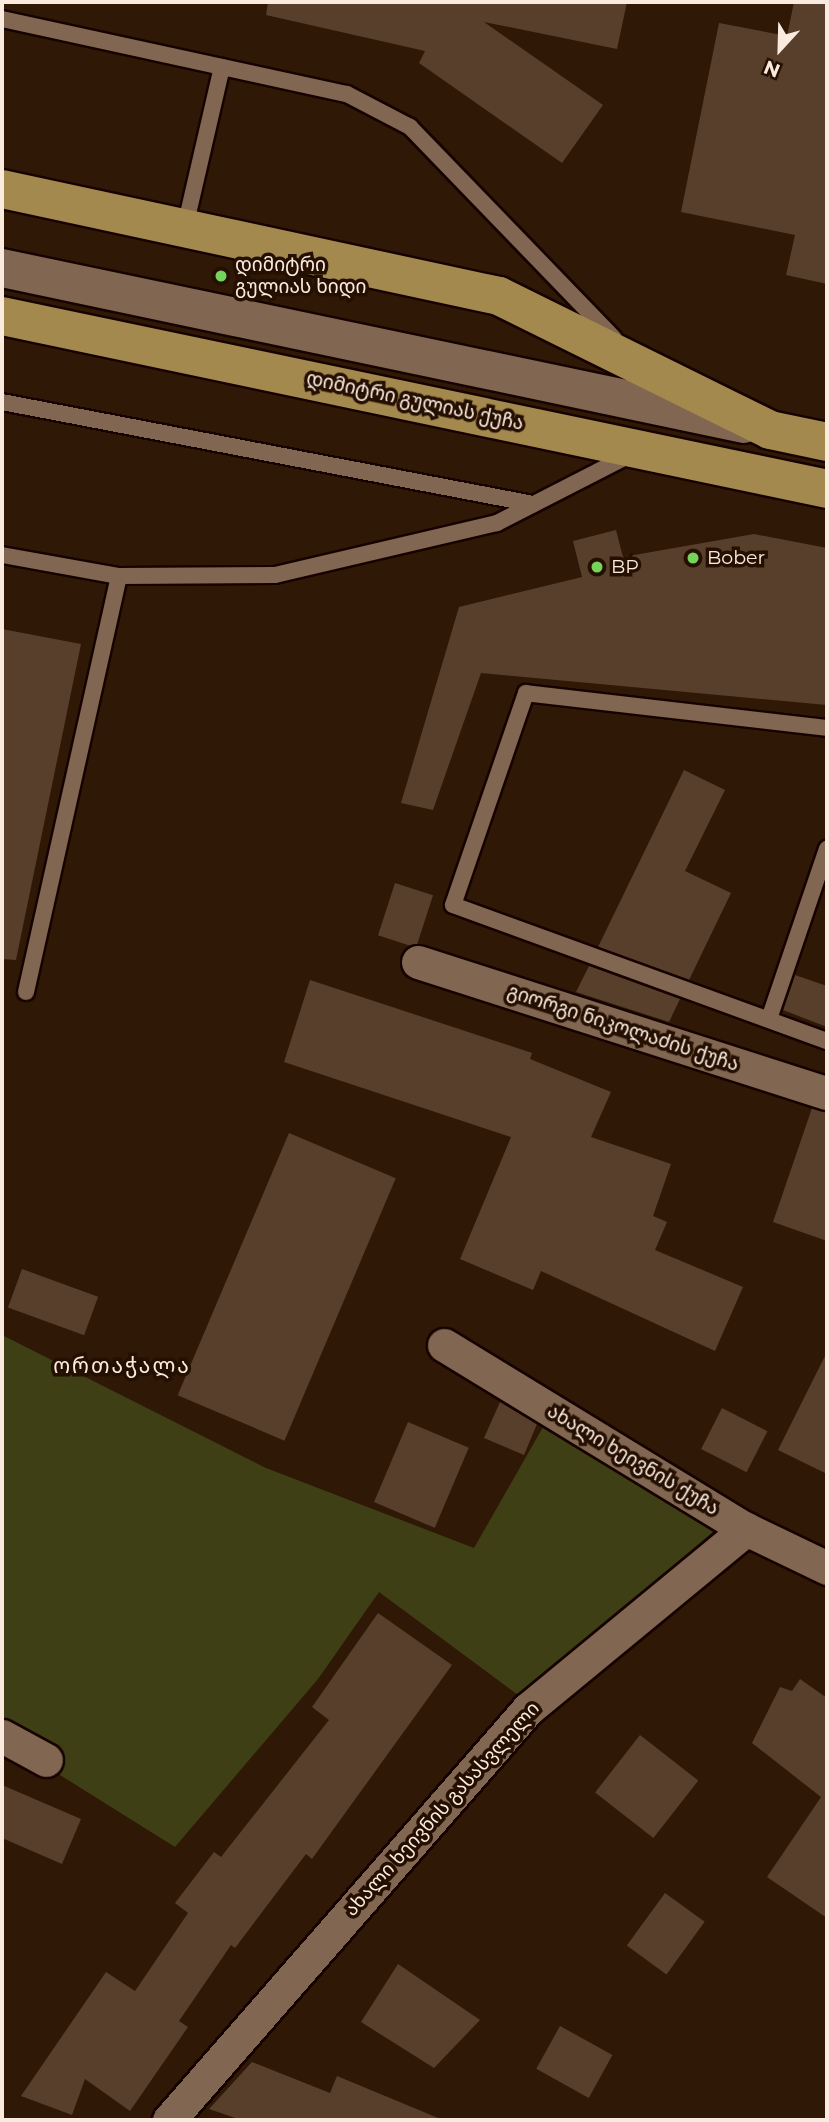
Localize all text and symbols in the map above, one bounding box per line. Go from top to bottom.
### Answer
north arrow [745,14,815,84]
text: N [761,55,783,82]
place label: დიმიტრი გულიას ხიდი [235,254,366,298]
marker: დიმიტრი გულიას ხიდი [213,268,229,284]
street label: დიმიტრი გულიას ქუჩა [304,367,526,435]
place label: Bober [707,547,765,569]
marker: Bober [685,550,701,566]
place label: BP [611,556,639,578]
marker: BP [589,559,605,575]
street label: გიორგი ნიკოლაძის ქუჩა [504,980,742,1076]
district label: ორთაჭალა [54,1353,190,1379]
street label: ახალი ხეივნის ქუჩა [543,1400,723,1520]
street label: ახალი ხეივნის გასასვლელი [340,1697,544,1921]

